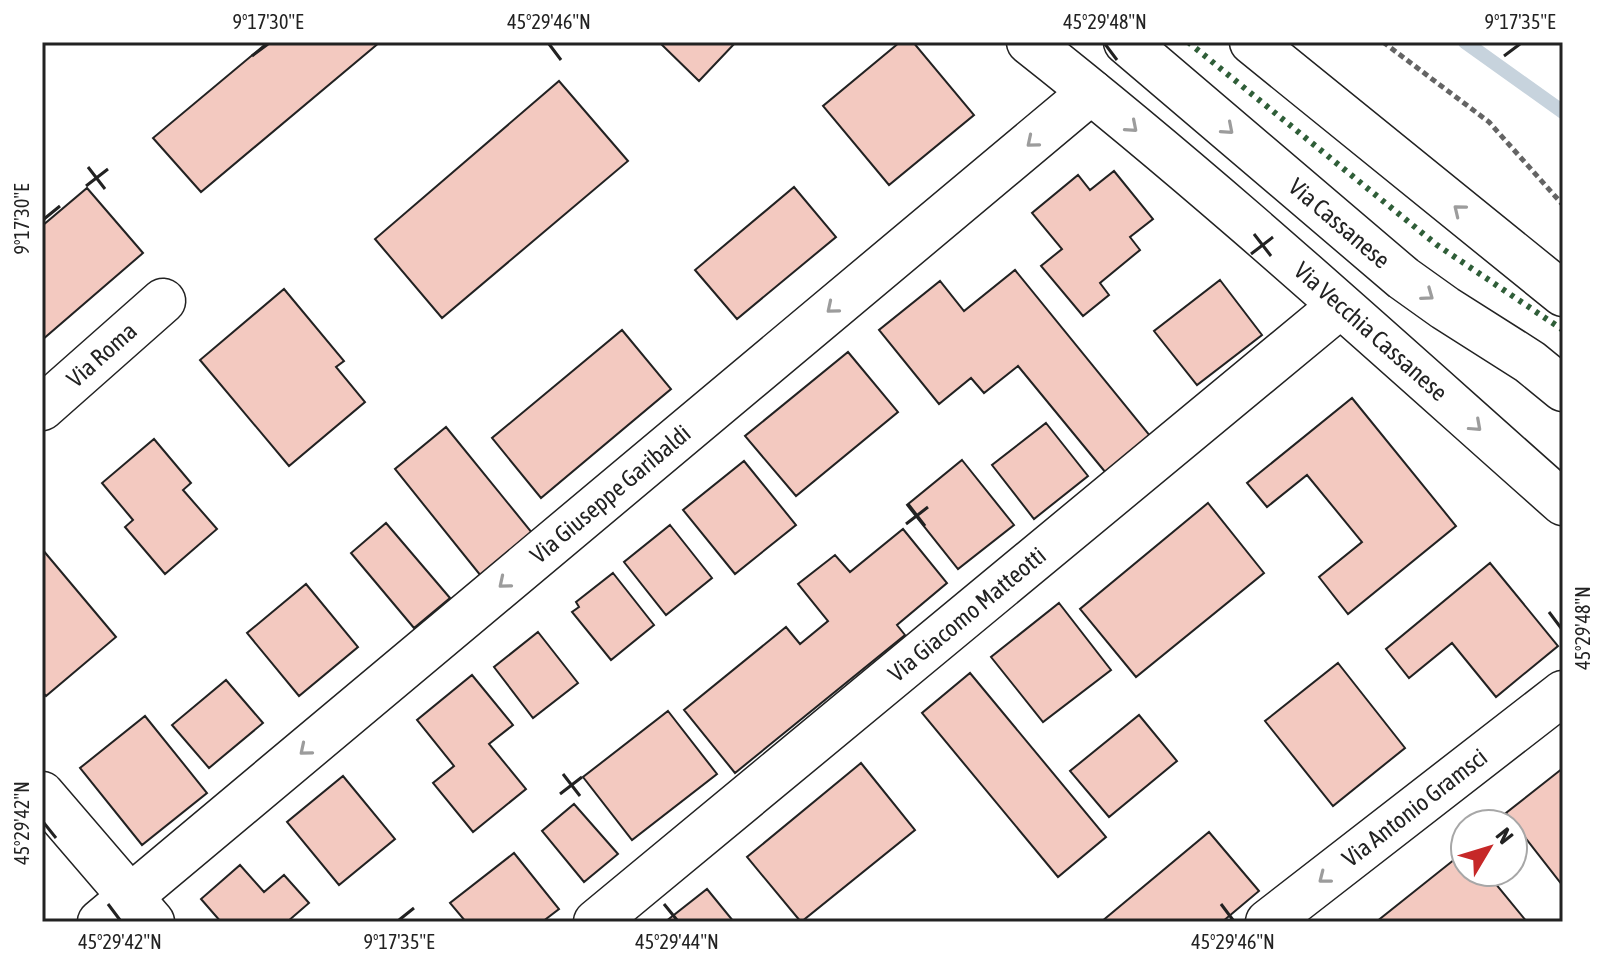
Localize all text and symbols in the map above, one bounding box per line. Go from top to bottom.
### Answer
text: 9°17'30"E [233,10,304,33]
text: 45°29'46"N [507,10,591,33]
text: 45°29'48"N [1063,10,1147,33]
text: 9°17'35"E [1485,10,1556,33]
one-way arrow [1123,117,1138,132]
one-way arrow [1219,119,1233,134]
one-way arrow [1026,132,1041,147]
street label: Via Cassanese [1284,173,1395,274]
text: 9°17'30"E [10,183,33,254]
one-way arrow [1453,205,1468,220]
street label: Via Vecchia Cassanese [1289,257,1453,406]
one-way arrow [1419,286,1433,300]
one-way arrow [827,299,842,313]
street label: Via Roma [61,317,142,392]
one-way arrow [1467,417,1482,431]
street label: Via Giuseppe Garibaldi [525,419,696,569]
street label: Via Giacomo Matteotti [883,541,1051,687]
one-way arrow [499,573,513,588]
text: 45°29'48"N [1571,586,1594,670]
one-way arrow [299,740,314,755]
street label: Via Antonio Gramsci [1337,743,1492,872]
text: 45°29'42"N [10,781,33,865]
north arrow [1449,808,1529,888]
text: N [1491,823,1519,849]
one-way arrow [1319,868,1333,883]
text: 45°29'42"N [78,930,162,953]
text: 9°17'35"E [364,930,435,953]
text: 45°29'44"N [635,930,719,953]
text: 45°29'46"N [1191,930,1275,953]

